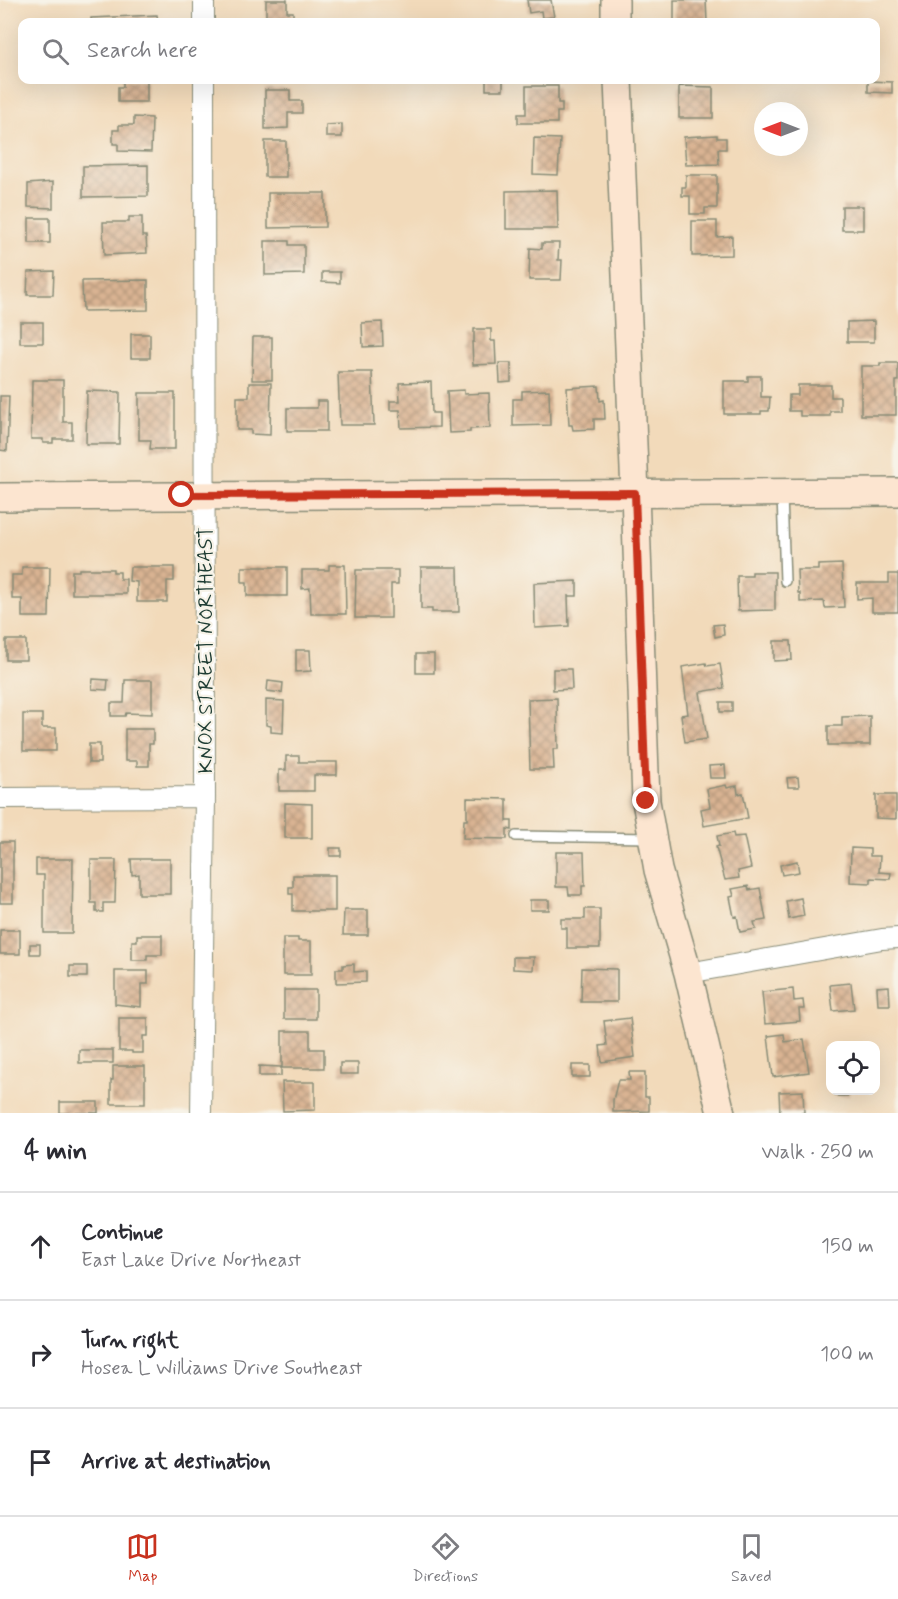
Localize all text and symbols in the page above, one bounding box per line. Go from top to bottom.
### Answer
search box [18,18,880,84]
icon: search [39,35,72,68]
text: Search here [87,37,198,65]
north arrow [754,102,808,156]
route start [168,481,194,507]
street label: KNOX STREET NORTHEAST [193,527,220,773]
route end [632,787,658,813]
map controls [826,1041,880,1095]
button: locate [826,1041,880,1095]
text: 4 min [24,1135,87,1169]
text: Walk · 250 m [762,1139,874,1166]
text: Continue [81,1219,163,1247]
icon: ahead [24,1230,57,1263]
text: 150 m [821,1233,874,1260]
text: East Lake Drive Northeast [81,1247,301,1274]
text: Turn right [81,1327,179,1355]
icon: right [24,1338,57,1371]
text: 100 m [820,1341,874,1368]
text: Hosea L Williams Drive Southeast [81,1355,362,1382]
icon: arrive [24,1446,57,1479]
text: Arrive at destination [81,1448,271,1476]
tab: Map [126,1530,159,1587]
tab: Directions [412,1530,478,1587]
tab: Saved [731,1530,772,1587]

